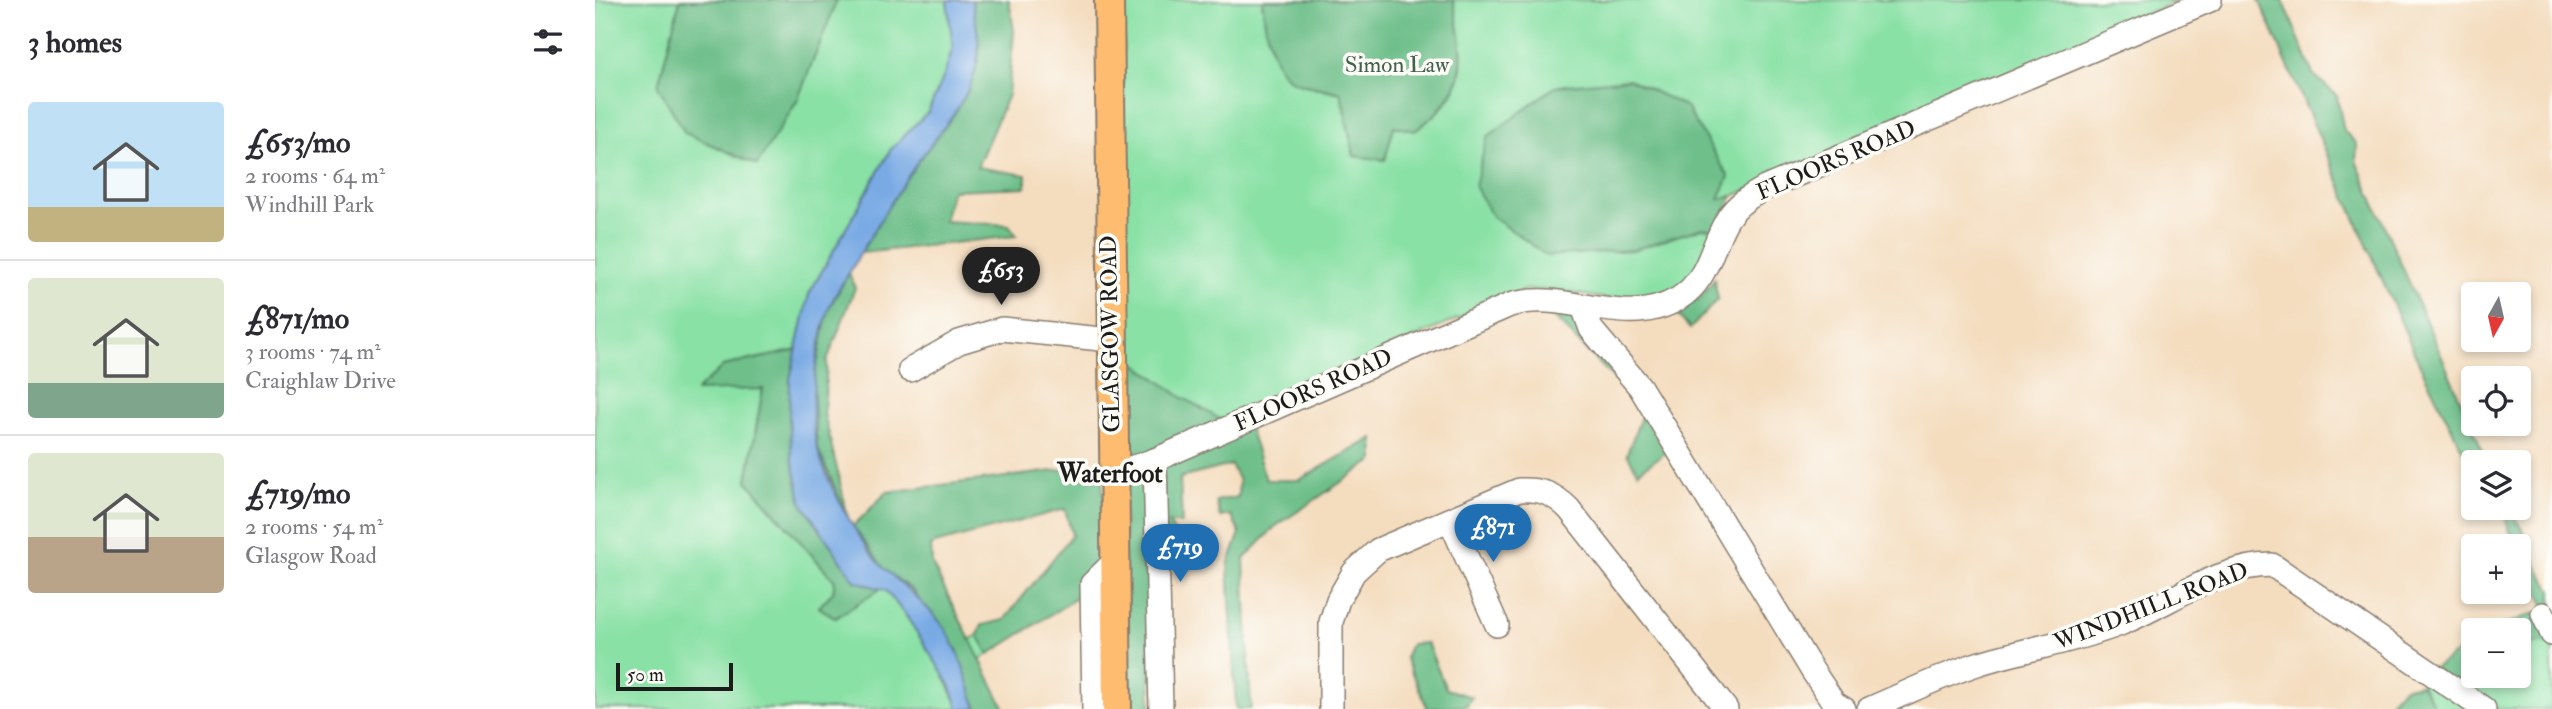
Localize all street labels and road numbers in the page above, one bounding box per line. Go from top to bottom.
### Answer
street label: FLOORS ROAD [1752,113,1920,207]
street label: GLASGOW ROAD [1094,235,1126,433]
street label: FLOORS ROAD [1229,342,1397,438]
street label: WINDHILL ROAD [2049,556,2252,657]

